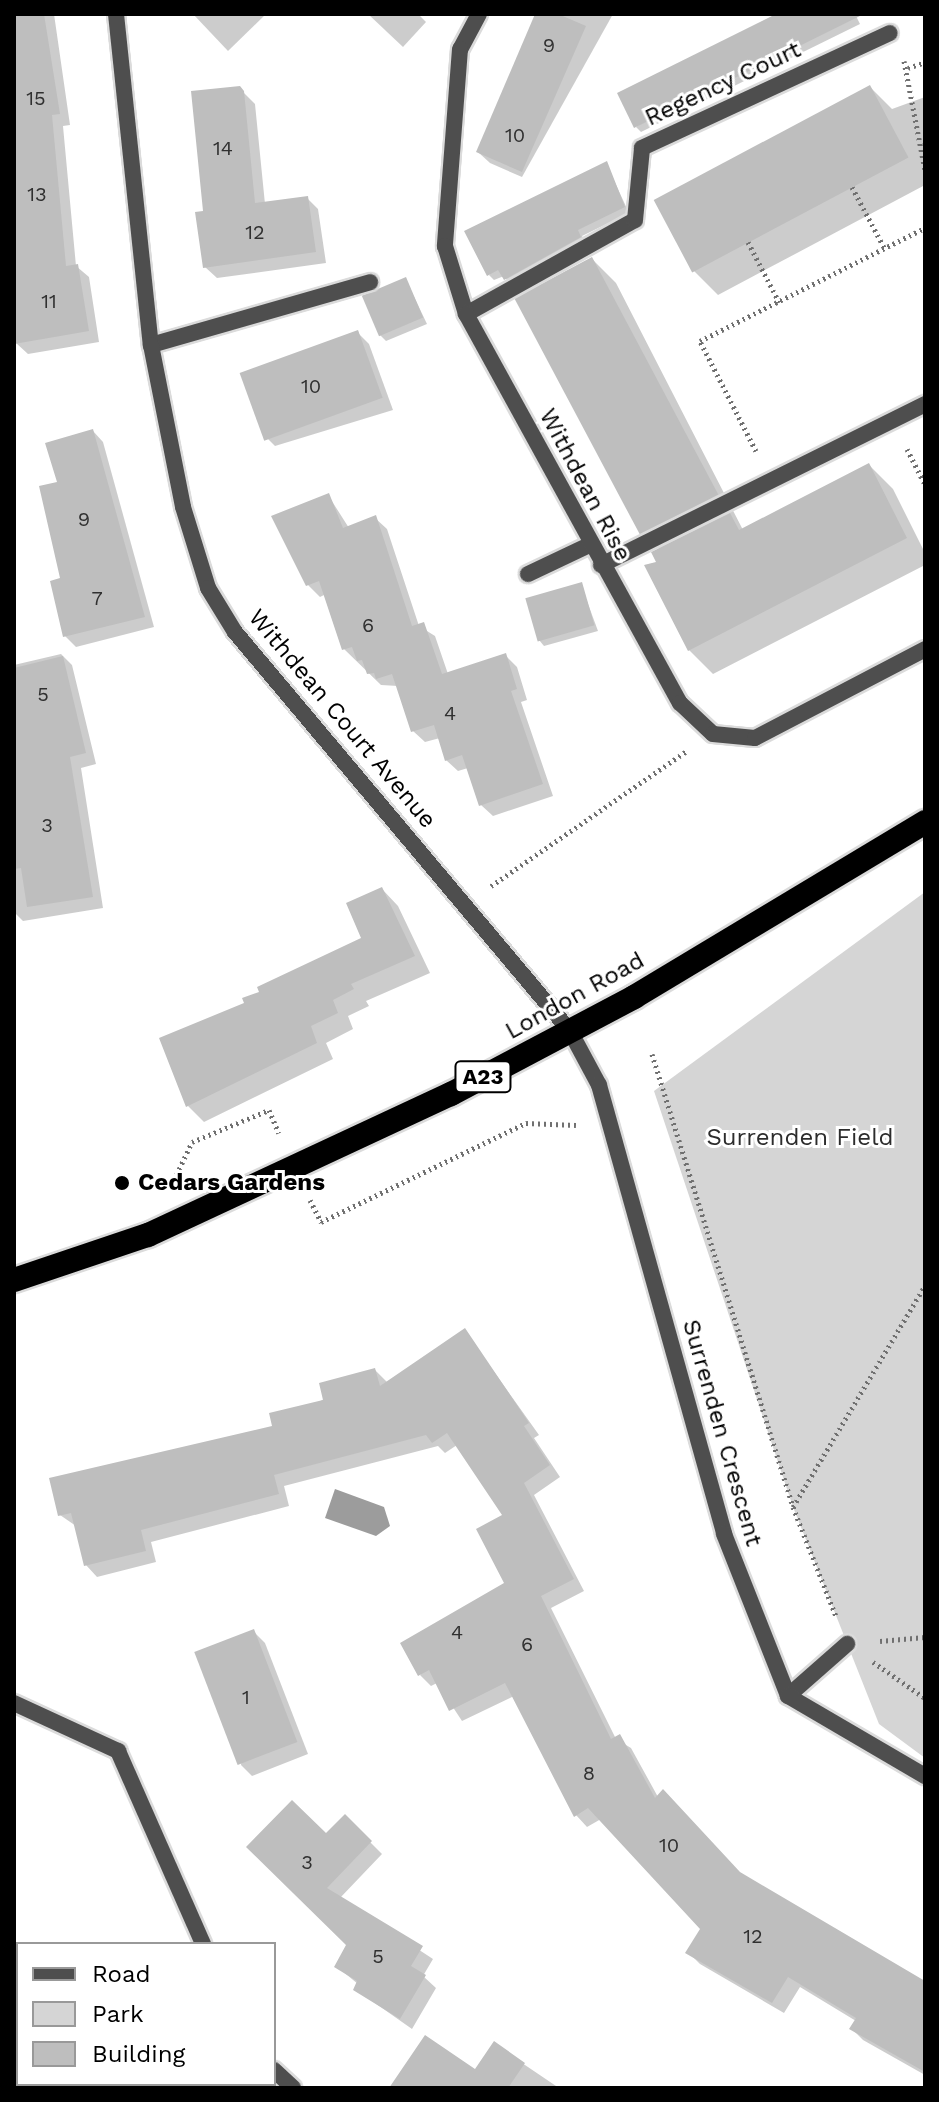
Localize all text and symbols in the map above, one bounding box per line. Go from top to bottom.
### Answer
house number: 9 [543,33,555,57]
street label: Regency Court [640,35,806,133]
house number: 15 [26,86,46,110]
house number: 10 [505,123,525,147]
house number: 14 [213,136,233,160]
house number: 13 [27,182,47,206]
house number: 12 [245,220,265,244]
house number: 11 [41,289,57,313]
house number: 10 [301,374,321,398]
street label: Withdean Rise [533,404,637,566]
house number: 9 [78,507,90,531]
house number: 7 [91,586,103,610]
street label: Withdean Court Avenue [242,603,442,835]
house number: 6 [362,613,374,637]
house number: 5 [37,682,49,706]
house number: 4 [444,701,456,725]
house number: 3 [41,813,53,837]
street label: London Road [501,946,649,1046]
road number: A23 [453,1059,513,1095]
park label: Surrenden Field [706,1124,894,1152]
place label: Cedars Gardens [138,1169,325,1197]
marker: Cedars Gardens [113,1174,131,1192]
street label: Surrenden Crescent [676,1316,768,1550]
house number: 4 [451,1620,463,1644]
house number: 6 [521,1632,533,1656]
house number: 1 [242,1685,250,1709]
house number: 8 [583,1761,595,1785]
house number: 10 [659,1833,679,1857]
house number: 3 [301,1850,313,1874]
house number: 12 [743,1924,763,1948]
legend [16,1942,276,2086]
house number: 5 [372,1944,384,1968]
text: Road [92,1960,151,1988]
text: Park [92,2000,144,2028]
text: Building [92,2040,185,2068]

